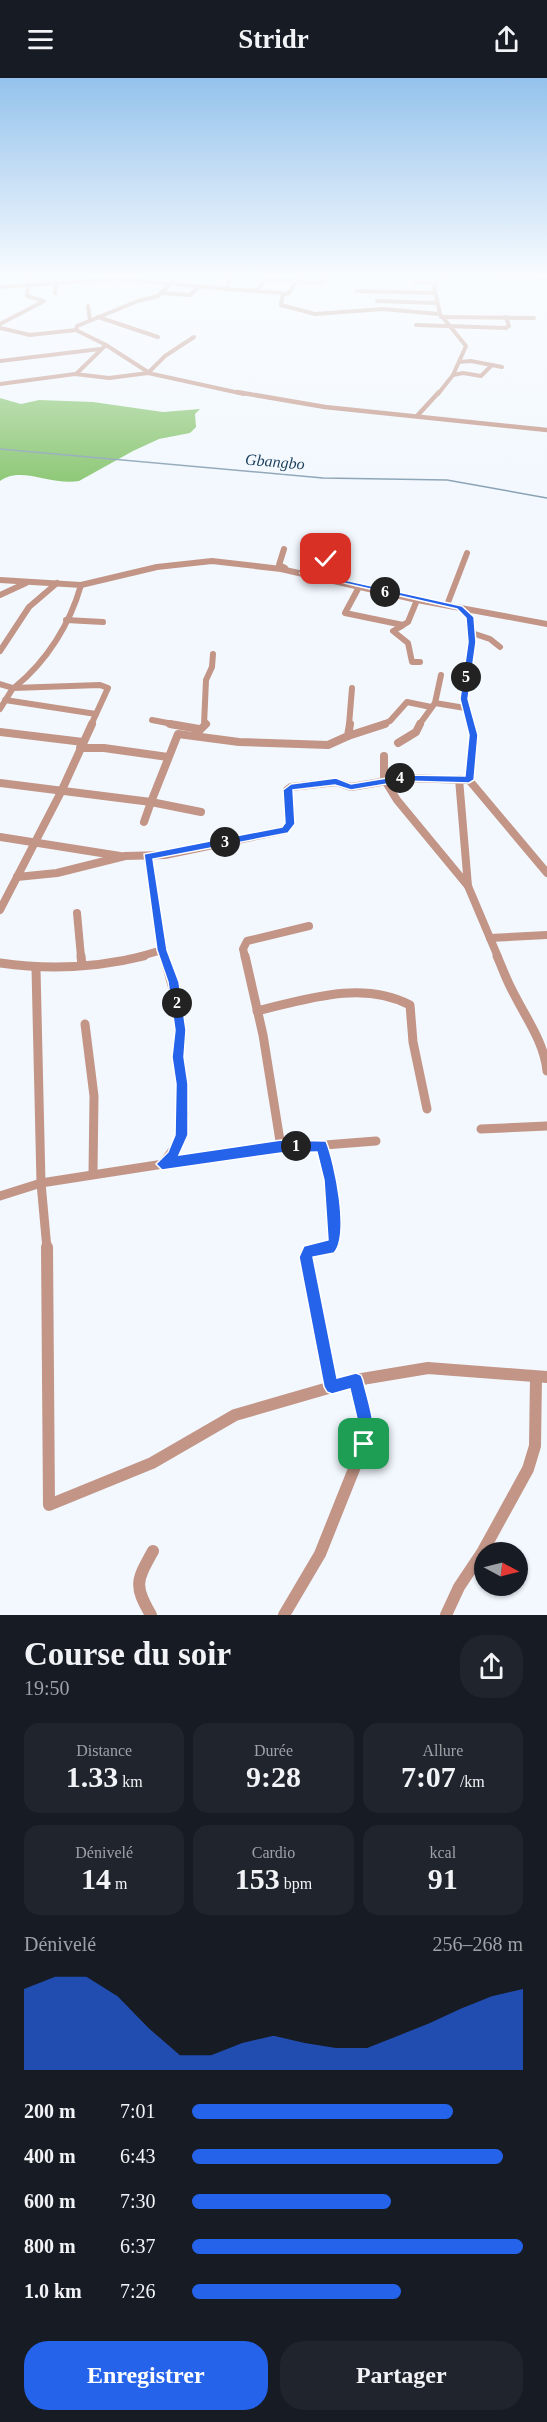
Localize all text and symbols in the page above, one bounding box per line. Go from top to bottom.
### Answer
icon: menu [24,23,57,56]
icon: share [490,23,523,56]
text: Stridr [238,24,309,54]
water label: Gbangbo [244,450,305,474]
pin [300,533,351,584]
icon: check [309,542,342,575]
pin: 6 [370,577,400,607]
text: 6 [381,583,389,600]
pin: 5 [451,662,481,692]
text: 5 [462,668,470,685]
pin: 4 [385,763,415,793]
text: 4 [396,769,404,786]
pin: 3 [210,827,240,857]
text: 3 [221,833,229,850]
pin: 2 [162,988,192,1018]
text: 2 [173,994,181,1011]
pin: 1 [281,1131,311,1161]
text: 1 [292,1137,300,1154]
pin [338,1418,389,1469]
icon: arrive [347,1427,380,1460]
north arrow [474,1542,528,1596]
map controls [474,1542,528,1596]
button: share [460,1635,523,1698]
text: Course du soir [24,1636,231,1672]
text: 19:50 [24,1677,70,1699]
text: Distance [76,1742,132,1759]
text: Durée [254,1742,293,1759]
text: Allure [422,1742,463,1759]
text: 1.33 [66,1760,118,1793]
text: 9:28 [246,1760,301,1793]
text: 7:07 [401,1760,456,1793]
text: km [118,1773,143,1790]
text: /km [456,1773,485,1790]
text: Dénivelé [75,1844,133,1861]
text: Cardio [252,1844,295,1861]
text: kcal [429,1844,456,1861]
text: 14 [81,1862,111,1895]
text: 153 [235,1862,280,1895]
text: 91 [428,1862,458,1895]
text: m [111,1875,127,1892]
text: bpm [280,1875,312,1892]
text: Dénivelé [24,1933,96,1955]
text: 256–268 m [432,1933,523,1955]
text: 200 m [24,2100,76,2122]
text: 7:01 [120,2100,156,2122]
text: 400 m [24,2145,76,2167]
text: 6:43 [120,2145,156,2167]
text: 600 m [24,2190,76,2212]
text: 7:30 [120,2190,156,2212]
text: 800 m [24,2235,76,2257]
text: 6:37 [120,2235,156,2257]
text: 1.0 km [24,2280,82,2302]
text: 7:26 [120,2280,156,2302]
button: Enregistrer [24,2341,268,2410]
button: Partager [280,2341,523,2410]

